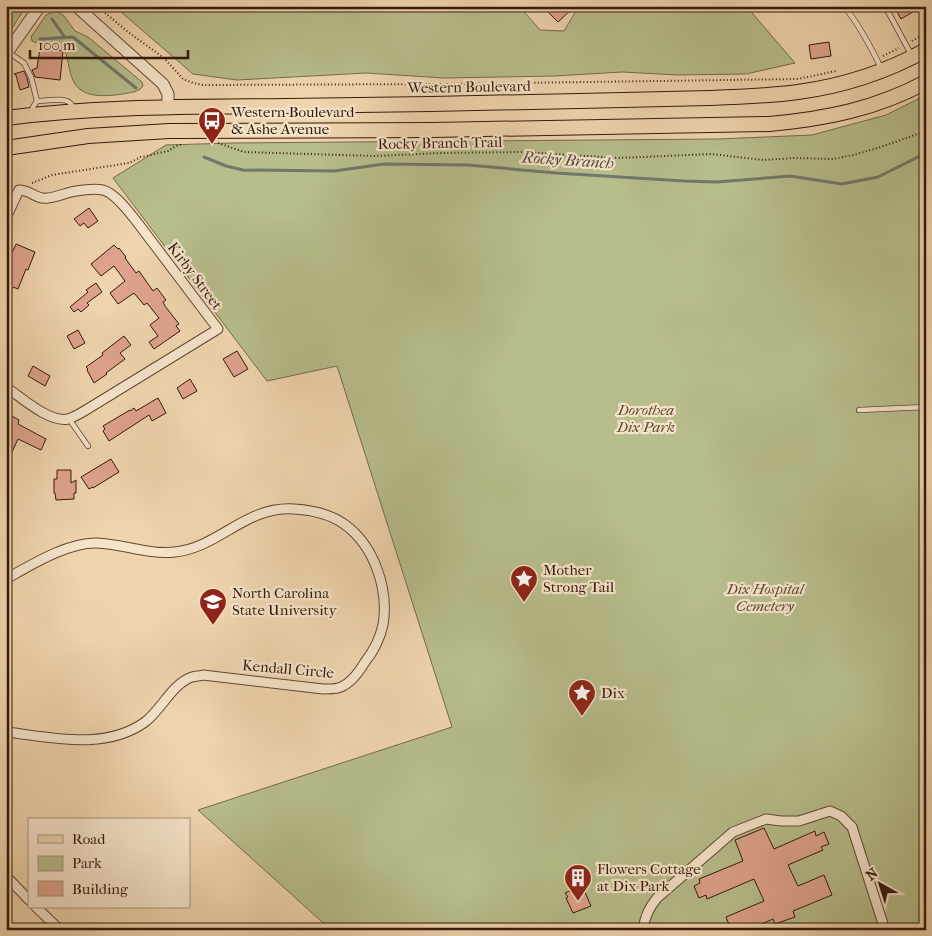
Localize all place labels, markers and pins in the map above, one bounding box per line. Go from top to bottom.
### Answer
place label: Western Boulevard & Ashe Avenue [230,103,355,138]
bus stop icon: Western Boulevard & Ashe Avenue [197,106,227,145]
place label: Mother Strong Tail [543,561,614,596]
place icon: Mother Strong Tail [509,564,539,603]
place label: North Carolina State University [232,584,338,619]
school or university icon: North Carolina State University [198,587,228,626]
place icon: Dix [567,678,597,717]
place label: Dix [601,684,625,702]
place label: Flowers Cottage at Dix Park [597,860,701,895]
building icon: Flowers Cottage at Dix Park [563,863,593,902]

